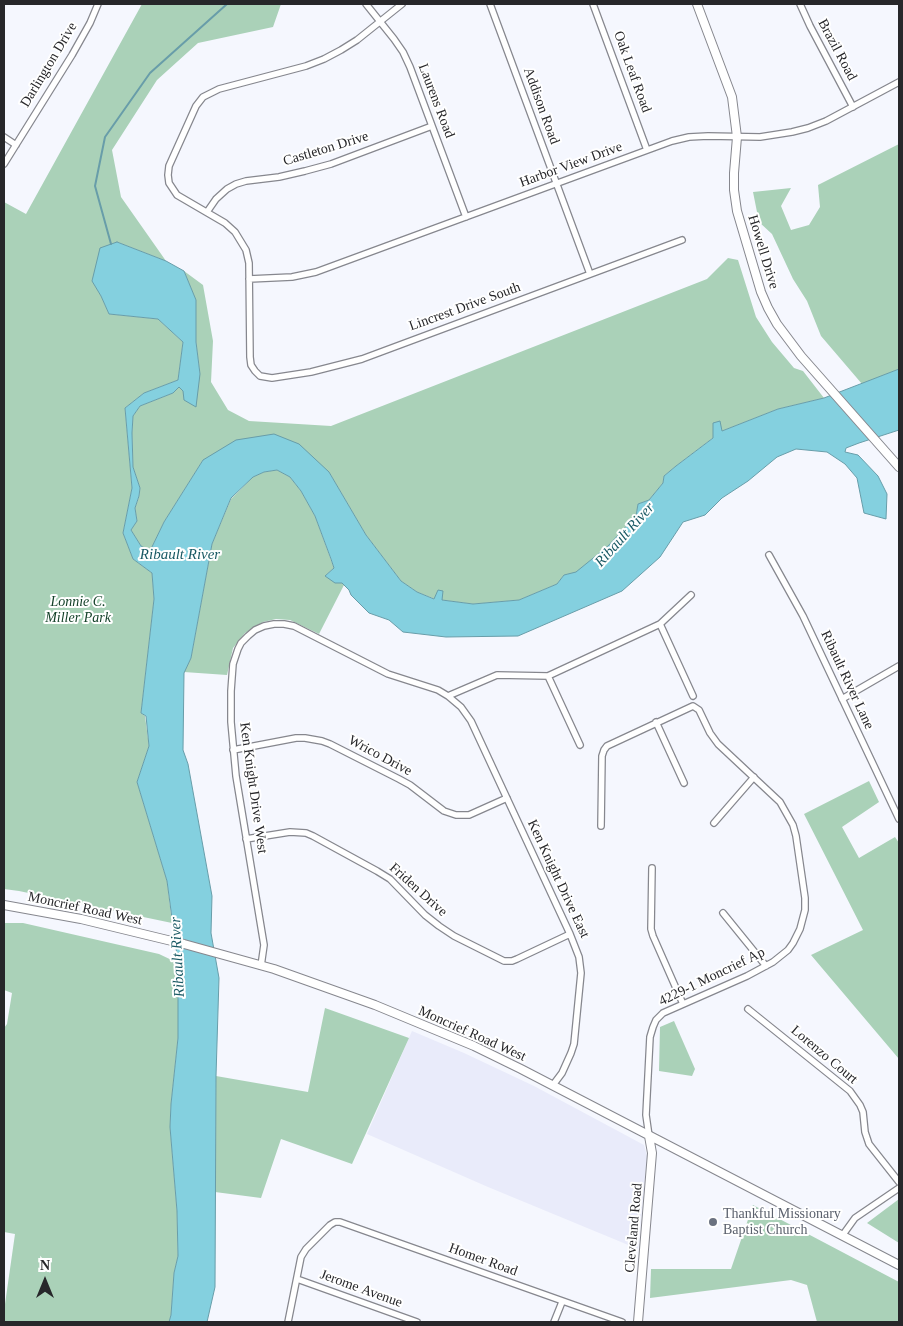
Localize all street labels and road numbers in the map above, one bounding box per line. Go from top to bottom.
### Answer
street label: Brazil Road [814,16,860,84]
street label: Darlington Drive [17,20,81,110]
street label: Oak Leaf Road [609,29,655,115]
street label: Laurens Road [414,62,458,140]
street label: Addison Road [519,65,563,147]
street label: Castleton Drive [281,128,371,170]
street label: Harbor View Drive [517,139,625,191]
street label: Howell Drive [744,213,782,291]
street label: Lincrest Drive South [407,279,523,335]
street label: Ribault River Lane [817,628,877,732]
street label: Ken Knight Drive West [235,721,271,855]
street label: Wrico Drive [345,732,415,780]
street label: Ken Knight Drive East [523,817,593,941]
street label: Friden Drive [386,860,450,920]
street label: Moncrief Road West [26,889,144,929]
street label: 4229-1 Moncrief Ap [656,944,768,1010]
street label: Moncrief Road West [415,1003,529,1065]
street label: Lorenzo Court [787,1022,861,1088]
street label: Cleveland Road [622,1183,646,1273]
street label: Homer Road [446,1240,520,1280]
street label: Jerome Avenue [318,1266,404,1312]

